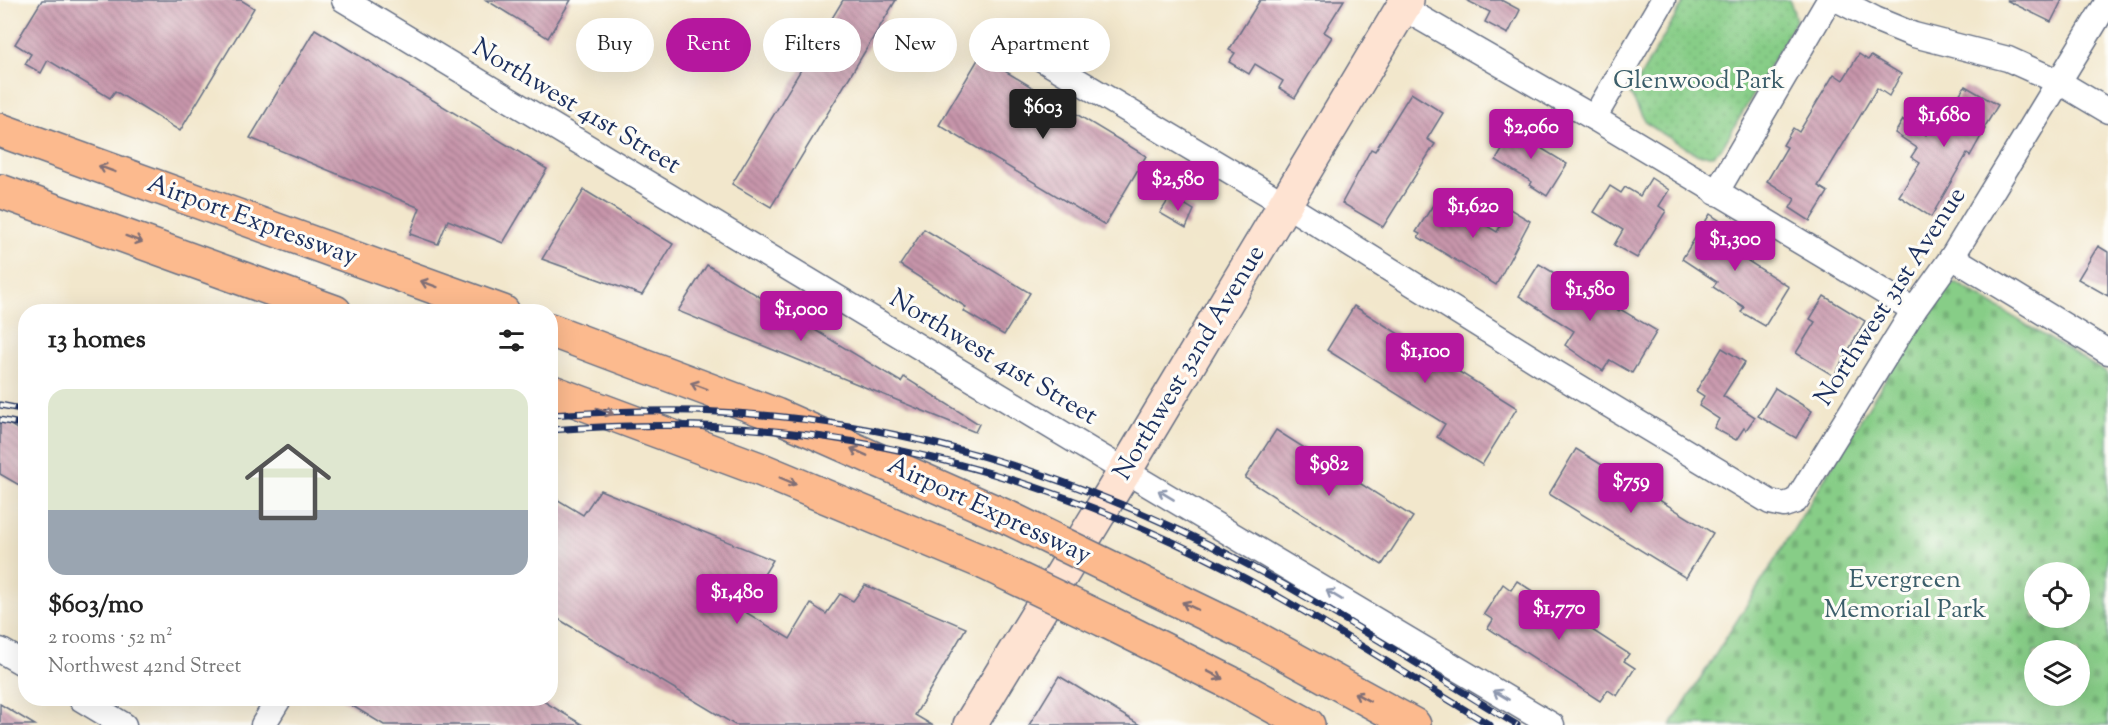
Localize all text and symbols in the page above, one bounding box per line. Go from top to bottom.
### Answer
chip: Buy [576,18,654,72]
chip: Rent [666,18,751,72]
chip: Filters [763,18,861,72]
chip: New [873,18,957,72]
chip: Apartment [969,18,1110,72]
street label: Northwest 41st Street [465,30,687,184]
park label: Glenwood Park [1613,63,1785,100]
pin: $603 [1007,89,1079,140]
text: $603 [1023,94,1063,123]
pin: $1,680 [1895,97,1993,148]
text: $1,680 [1918,102,1970,131]
pin: $2,060 [1482,109,1580,160]
text: $2,060 [1503,114,1559,143]
pin: $2,580 [1129,161,1227,212]
one-way arrow [98,162,117,173]
street label: Airport Expressway [142,166,362,276]
text: $2,580 [1152,166,1204,195]
street label: Northwest 31st Avenue [1806,180,1976,414]
pin: $1,620 [1424,188,1522,239]
text: $1,620 [1447,193,1499,222]
pin: $1,300 [1686,221,1784,272]
text: $1,300 [1709,226,1761,255]
one-way arrow [124,235,143,246]
street label: Northwest 32nd Avenue [1105,238,1275,488]
pin: $1,580 [1541,271,1639,322]
text: $1,580 [1565,276,1615,305]
one-way arrow [420,278,439,289]
street label: Northwest 41st Street [882,281,1104,435]
pin: $1,000 [752,291,850,342]
text: $1,000 [774,296,828,325]
text: 13 homes [48,322,146,359]
icon: filters [495,324,528,357]
pin: $1,100 [1376,333,1474,384]
text: $1,100 [1400,338,1450,367]
one-way arrow [691,380,709,391]
one-way arrow [596,407,614,418]
icon: home [234,428,342,536]
one-way arrow [850,446,868,457]
pin: $982 [1293,446,1365,497]
street label: Airport Expressway [881,447,1097,575]
text: $982 [1309,451,1349,480]
pin: $759 [1595,463,1667,514]
text: $759 [1612,468,1650,497]
one-way arrow [778,475,796,487]
one-way arrow [1158,489,1175,501]
park label: Evergreen Memorial Park [1824,562,1986,629]
map controls [2024,562,2090,706]
button: locate [2024,562,2090,628]
pin: $1,480 [688,574,786,625]
text: $1,480 [710,579,764,608]
text: $603/mo [48,587,144,624]
one-way arrow [1326,589,1343,601]
pin: $1,770 [1510,590,1608,641]
text: $1,770 [1533,595,1585,624]
one-way arrow [1181,600,1199,611]
text: 2 rooms · 52 m² [48,624,173,653]
button: layers [2024,640,2090,706]
text: Northwest 42nd Street [48,653,241,682]
one-way arrow [1206,670,1224,682]
one-way arrow [1493,689,1510,701]
one-way arrow [1354,691,1372,702]

